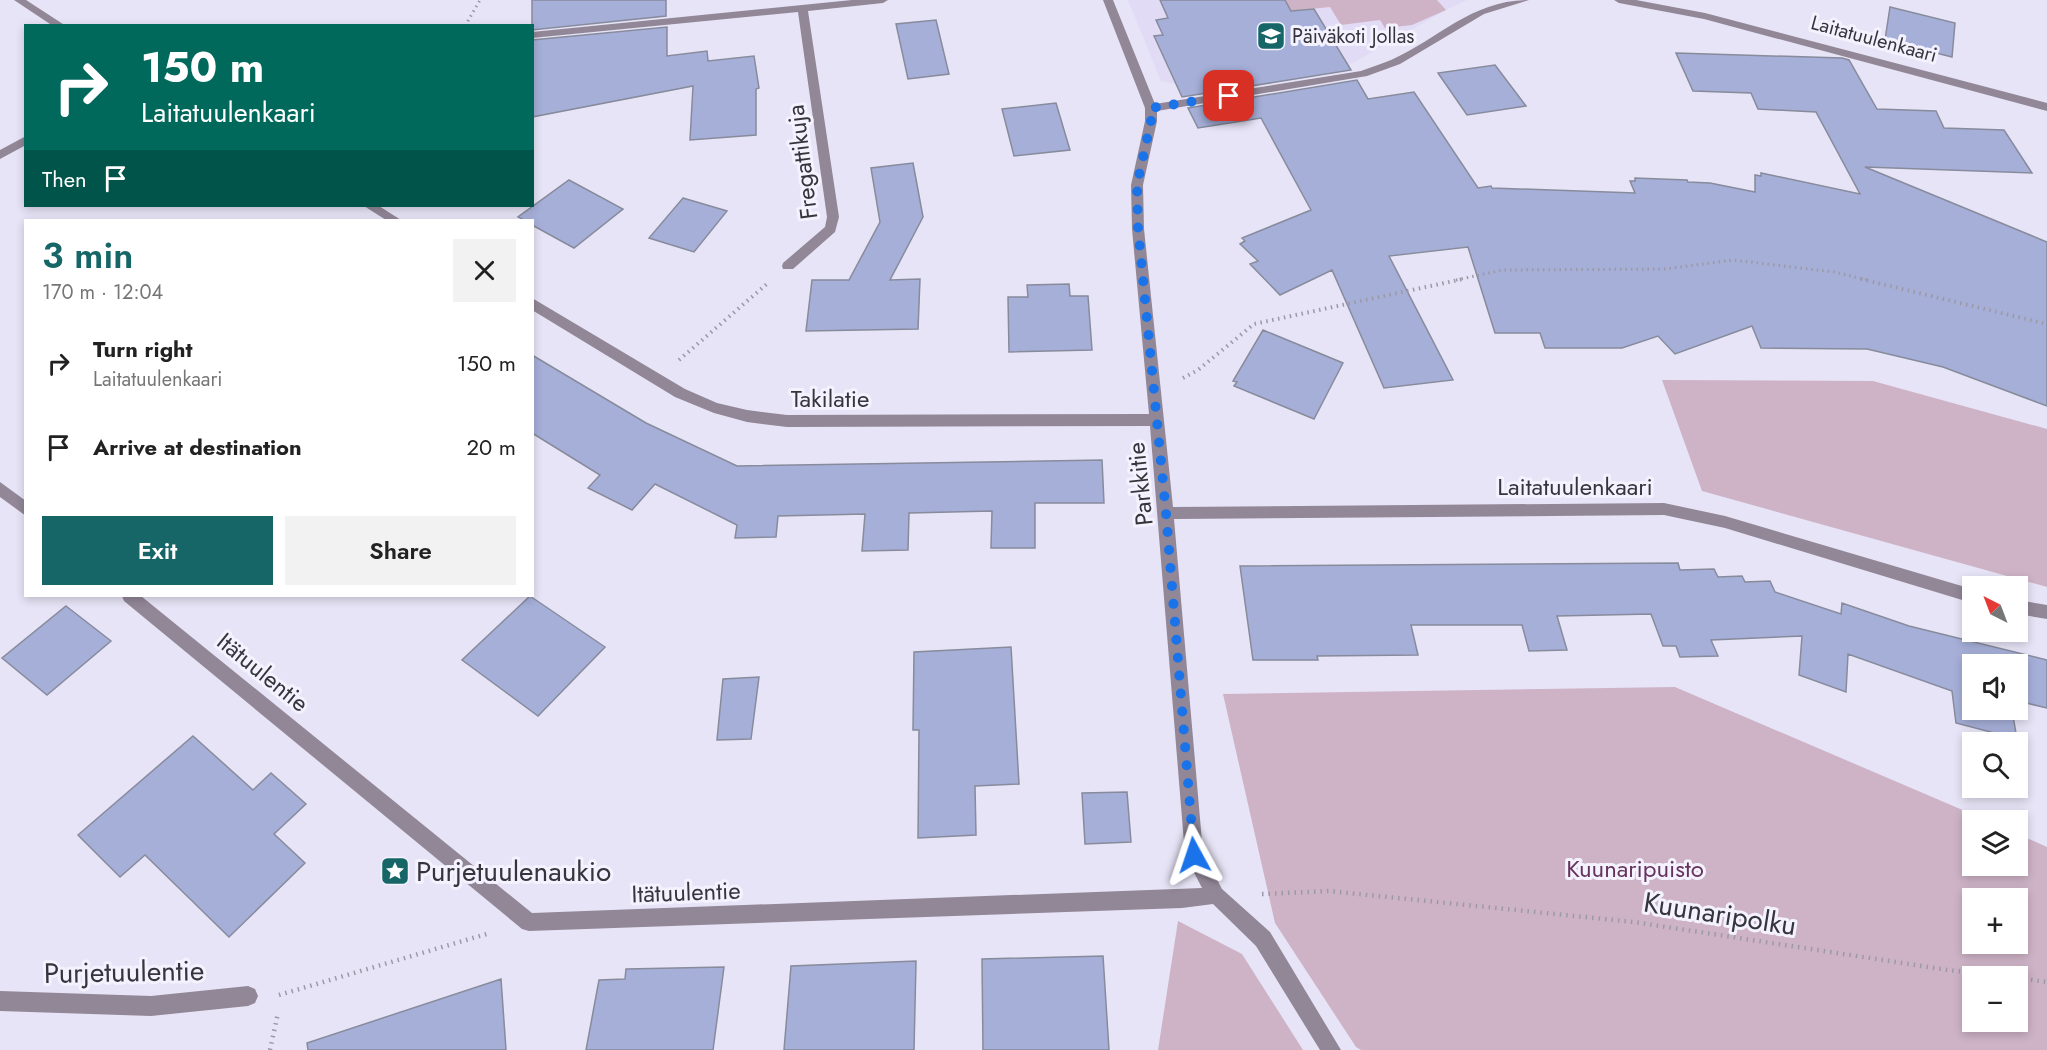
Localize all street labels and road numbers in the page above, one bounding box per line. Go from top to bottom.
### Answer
street label: Laitatuulenkaari [1808,8,1940,70]
street label: Fregattikuja [778,103,826,221]
street label: Takilatie [791,381,869,416]
street label: Parkkitie [1118,440,1162,528]
street label: Laitatuulenkaari [1497,469,1653,504]
street label: Itätuulentie [210,624,316,720]
street label: Itätuulentie [631,873,741,911]
street label: Kuunaripolku [1641,882,1799,946]
street label: Purjetuulentie [43,950,205,994]

